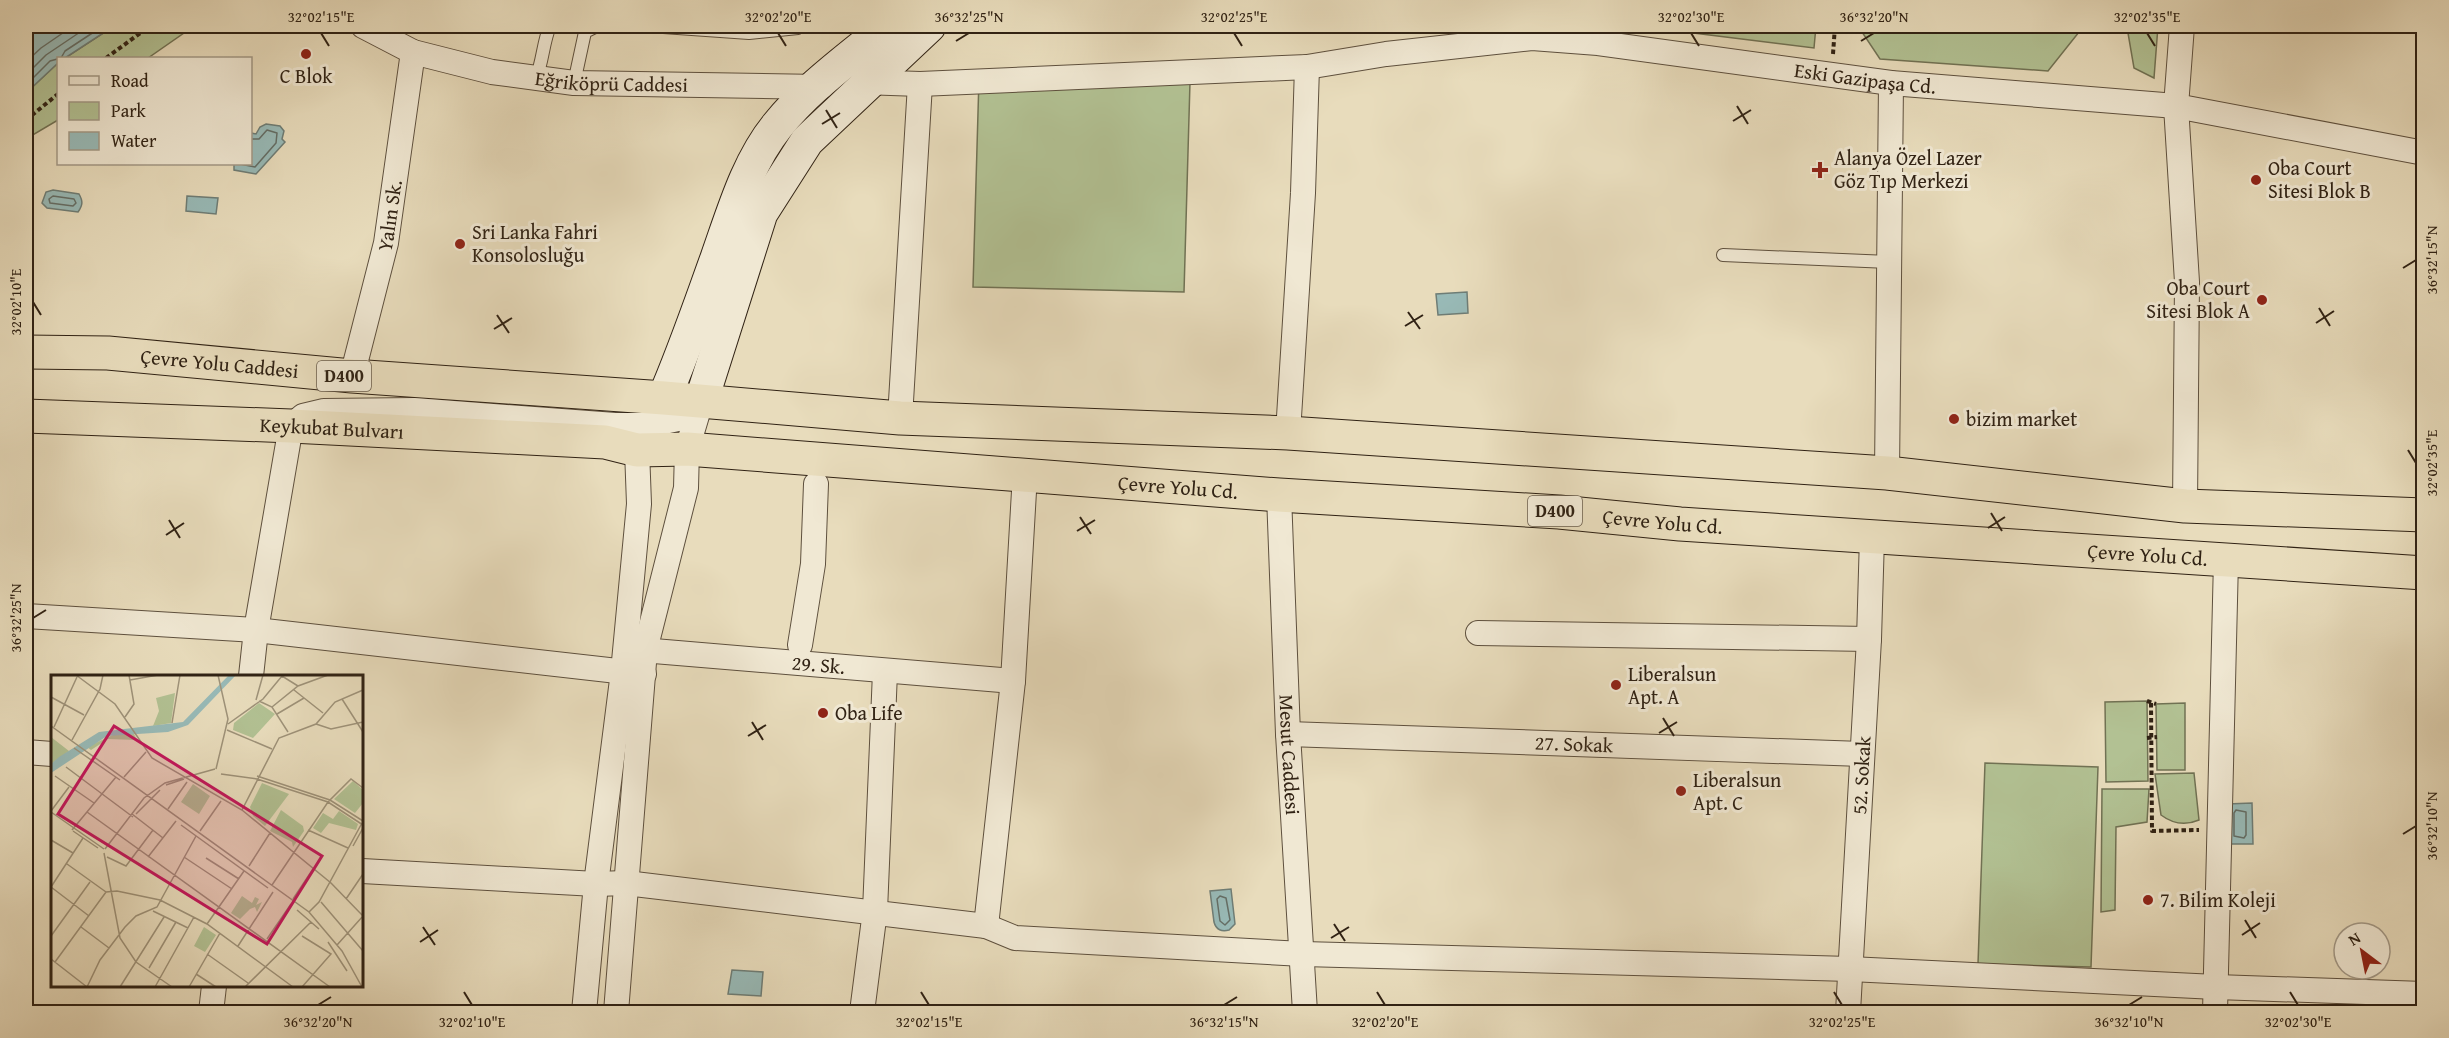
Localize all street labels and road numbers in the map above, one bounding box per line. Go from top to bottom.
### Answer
street label: Eski Gazipaşa Cd. [1793,55,1937,101]
street label: Eğriköprü Caddesi [533,63,689,99]
street label: Yalın Sk. [369,178,409,254]
street label: Çevre Yolu Caddesi [139,341,300,385]
road number: D400 [317,361,371,391]
street label: Keykubat Bulvarı [259,410,405,446]
street label: Çevre Yolu Cd. [1117,468,1239,506]
road number: D400 [1528,496,1582,526]
street label: Çevre Yolu Cd. [1601,501,1724,541]
street label: Çevre Yolu Cd. [2087,536,2209,573]
street label: 29. Sk. [791,648,846,681]
street label: Mesut Caddesi [1273,694,1308,816]
street label: 27. Sokak [1534,728,1614,759]
street label: 52. Sokak [1844,735,1878,815]

